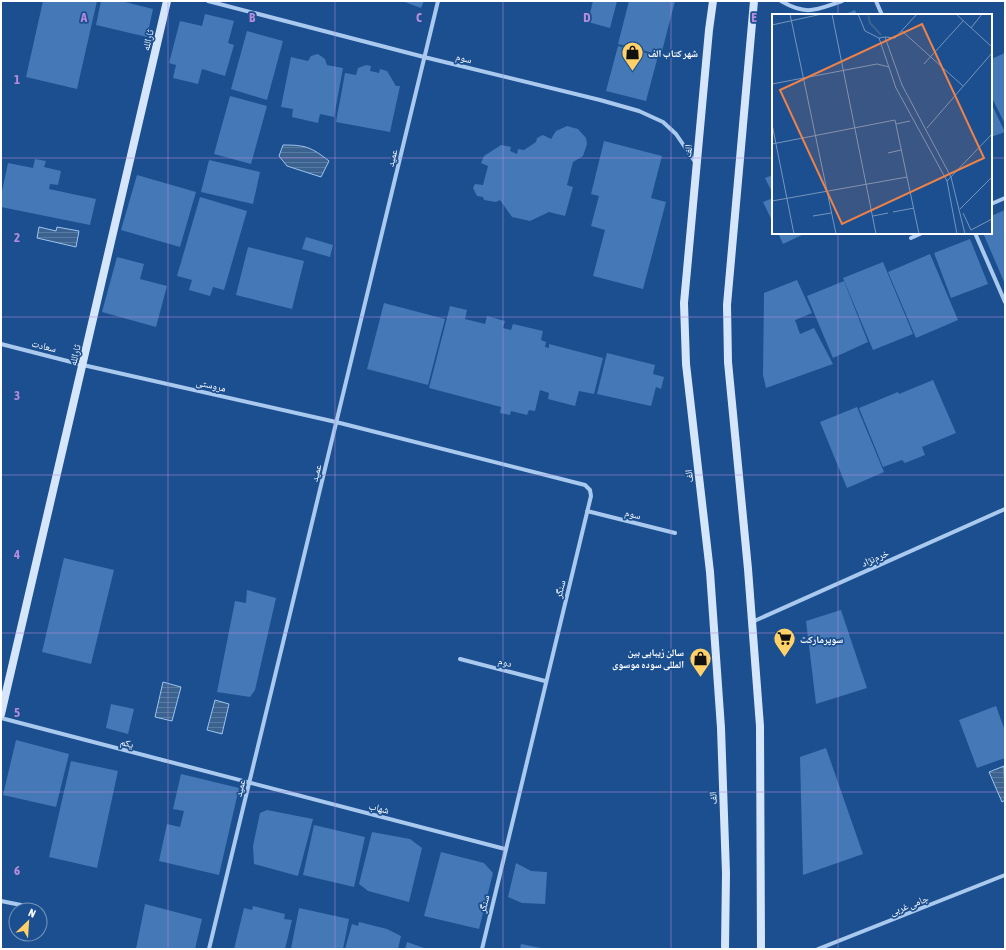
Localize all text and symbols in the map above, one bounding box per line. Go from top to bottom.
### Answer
text: A [80,10,88,25]
text: B [249,10,256,25]
text: C [416,10,422,25]
text: D [583,10,591,25]
text: E [751,10,757,25]
inset map [772,14,992,234]
street label: ثارالله [140,28,156,52]
shop icon: شهر کتاب الف [619,40,645,73]
place label: شهر کتاب الف [648,48,698,60]
street label: سوم [454,51,474,67]
text: 1 [14,72,20,87]
street label: الف [682,144,694,158]
street label: عمید [385,148,400,168]
text: 2 [14,230,20,245]
street label: سعادت [30,338,58,354]
street label: ثارالله [67,343,83,367]
street label: مروستی [195,376,227,395]
text: 3 [14,388,20,403]
street label: عمید [309,463,324,483]
street label: الف [683,469,695,483]
street label: سوم [623,507,643,523]
text: 4 [13,547,20,562]
street label: خرم‌نژاد [860,547,892,571]
street label: سنگر [552,578,568,600]
supermarket icon: سوپرمارکت [772,626,798,659]
place label: سوپرمارکت [800,634,843,646]
shop icon: سالن زیبایی بین المللی سوده موسوی [687,645,713,678]
place label: سالن زیبایی بین المللی سوده موسوی [612,647,684,671]
street label: دوم [497,655,513,671]
text: 5 [14,705,20,720]
street label: یکم [119,736,135,752]
street label: عمید [233,778,248,798]
street label: الف [707,791,719,805]
street label: شهاب [368,800,391,816]
text: 6 [14,863,20,878]
street label: جامی غربی [888,892,931,918]
street label: سنگر [476,894,491,915]
north arrow [8,902,48,942]
text: N [27,906,38,920]

